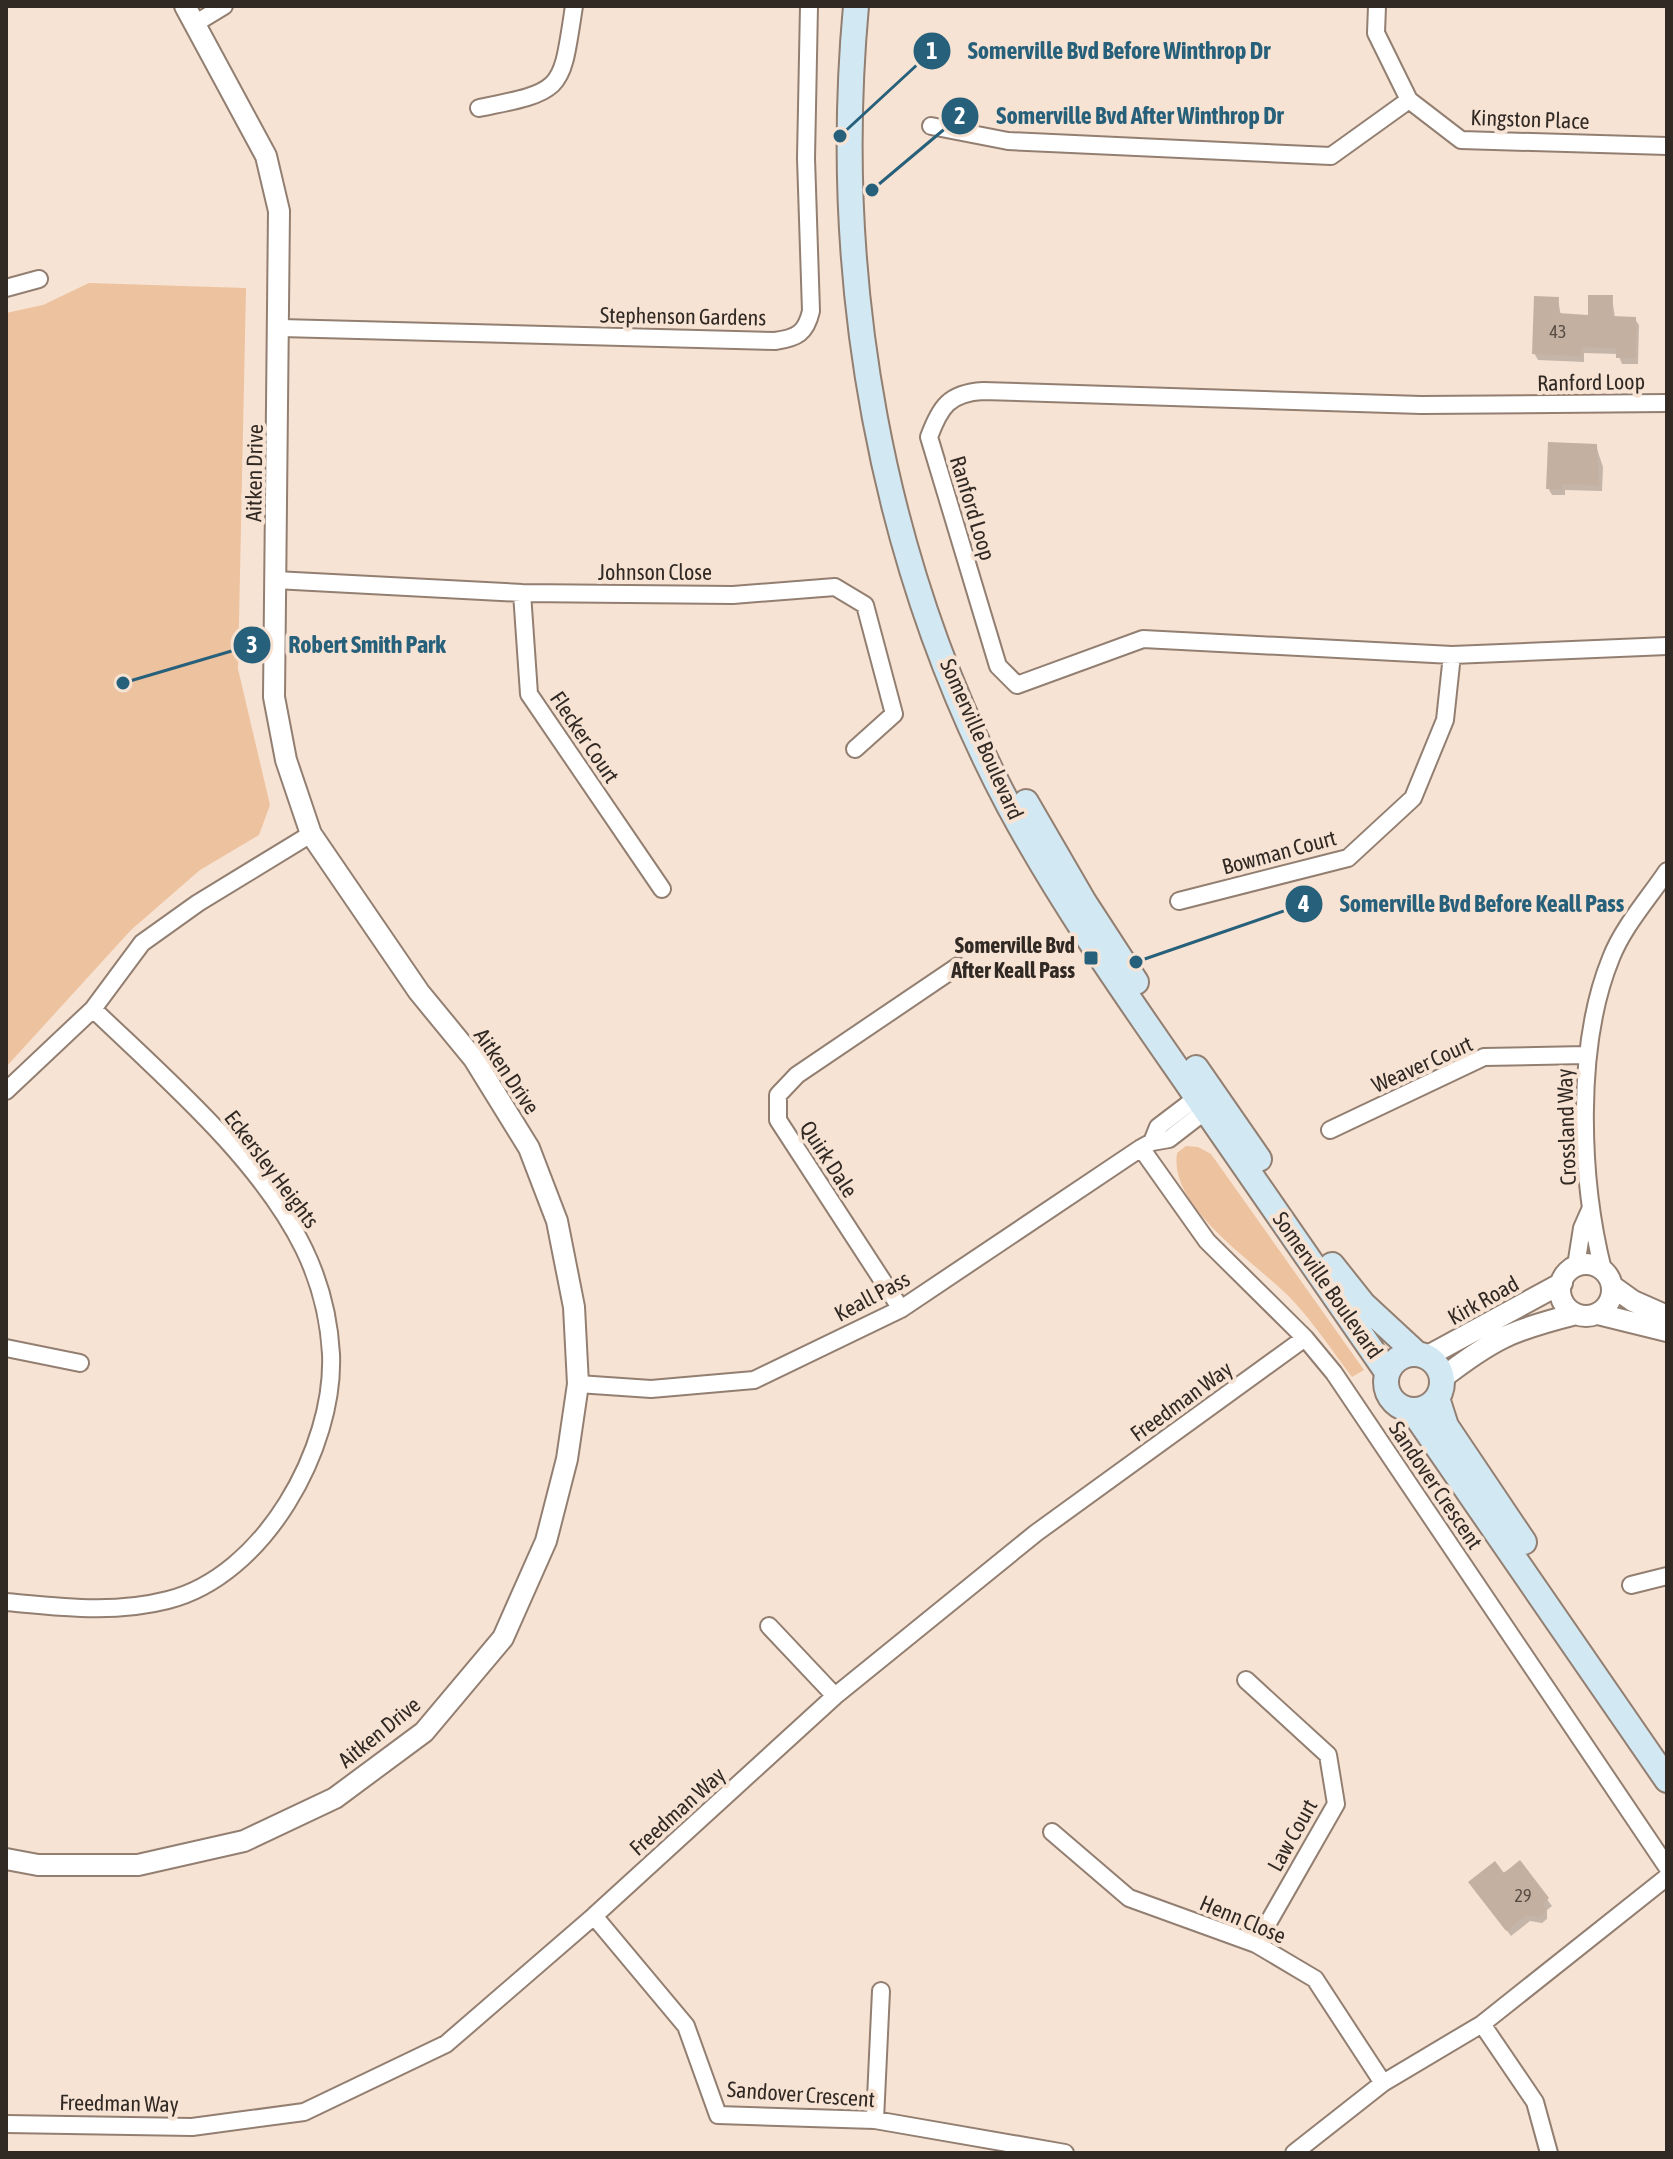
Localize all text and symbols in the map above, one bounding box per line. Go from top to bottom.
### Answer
callout: Somerville Bvd Before Winthrop Dr [912,27,1287,75]
text: 1 [926,37,938,64]
text: Somerville Bvd Before Winthrop Dr [968,37,1271,64]
callout: Somerville Bvd After Winthrop Dr [940,92,1299,140]
text: 2 [954,102,966,129]
text: Somerville Bvd After Winthrop Dr [996,102,1285,129]
street label: Kingston Place [1470,104,1590,134]
street label: Stephenson Gardens [600,302,767,330]
house number: 43 [1550,321,1566,342]
street label: Ranford Loop [1537,368,1645,396]
street label: Aitken Drive [240,424,268,522]
street label: Ranford Loop [945,453,1001,563]
street label: Johnson Close [598,559,712,585]
callout: Robert Smith Park [232,621,462,669]
text: 3 [246,631,258,658]
text: Robert Smith Park [288,631,446,658]
street label: Somerville Boulevard [935,655,1029,823]
street label: Flecker Court [545,686,625,788]
street label: Bowman Court [1219,824,1339,880]
callout: Somerville Bvd Before Keall Pass [1284,880,1640,928]
text: 4 [1297,890,1310,917]
text: Somerville Bvd Before Keall Pass [1340,890,1625,917]
place label: Somerville Bvd After Keall Pass [950,932,1075,983]
marker: Somerville Bvd After Keall Pass [1082,949,1100,967]
street label: Aitken Drive [469,1023,545,1119]
street label: Weaver Court [1368,1030,1476,1098]
street label: Crossland Way [1551,1068,1581,1186]
street label: Eckersley Heights [219,1105,325,1233]
street label: Quirk Dale [795,1116,863,1202]
street label: Somerville Boulevard [1268,1207,1388,1363]
street label: Keall Pass [830,1265,914,1327]
street label: Kirk Road [1443,1270,1523,1330]
street label: Freedman Way [1125,1355,1237,1447]
street label: Sandover Crescent [1384,1416,1488,1554]
street label: Aitken Drive [333,1691,425,1773]
street label: Freedman Way [624,1761,730,1861]
street label: Law Court [1262,1794,1322,1876]
house number: 29 [1515,1885,1531,1906]
street label: Henn Close [1196,1889,1290,1949]
street label: Sandover Crescent [726,2076,876,2112]
street label: Freedman Way [59,2089,179,2117]

